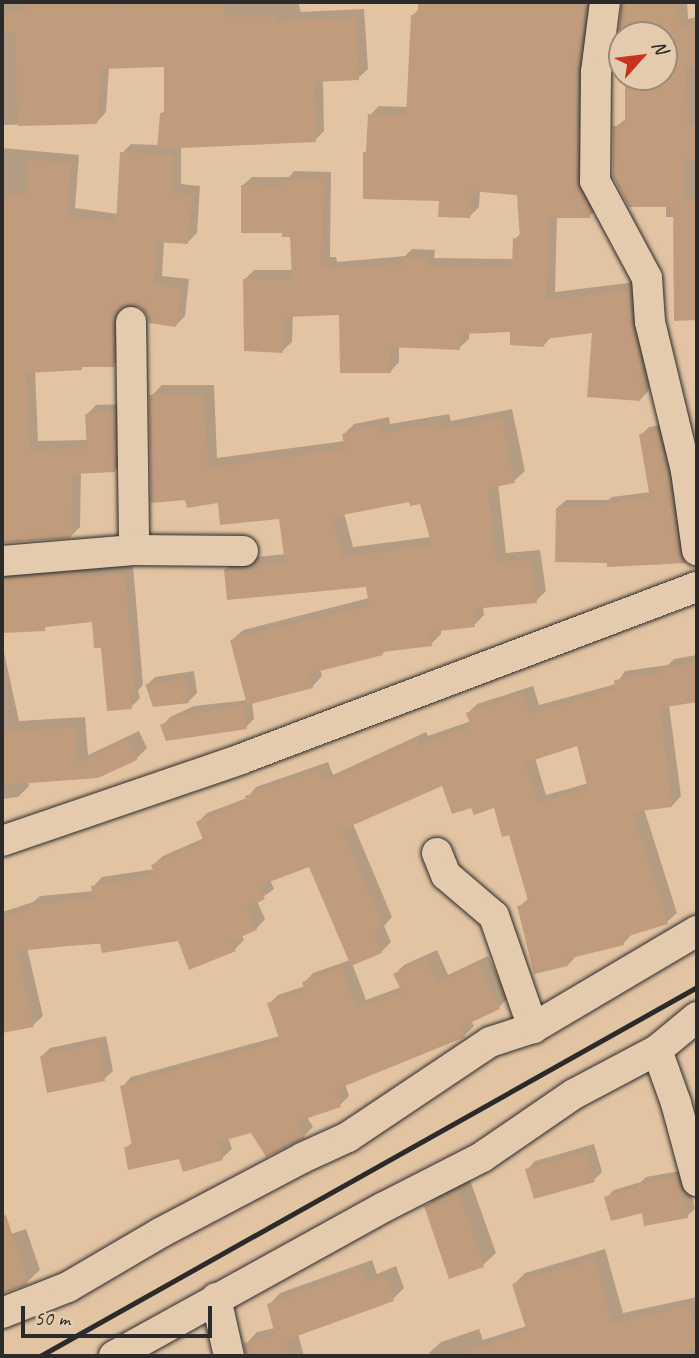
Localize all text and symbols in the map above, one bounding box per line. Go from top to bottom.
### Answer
north arrow [608,21,678,91]
text: N [646,36,673,58]
scale bar [24,1292,215,1336]
text: 50 m [34,1305,70,1331]

